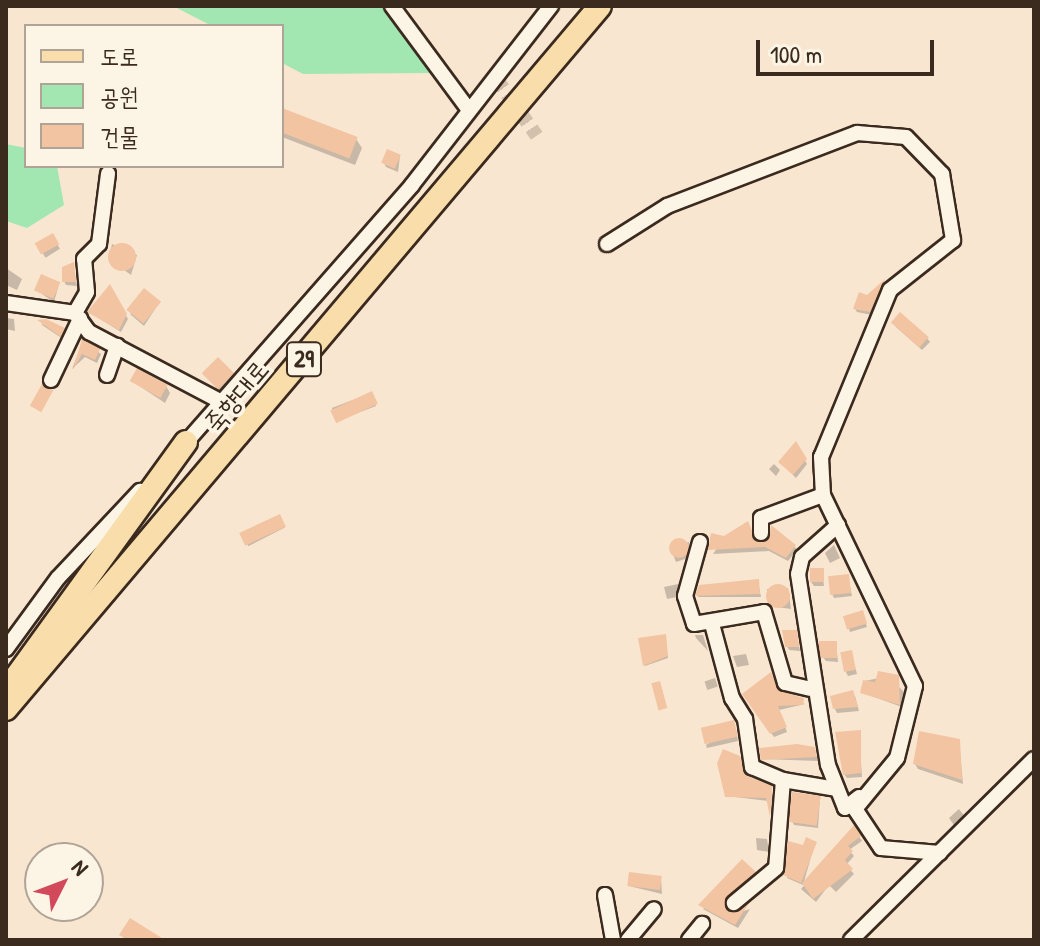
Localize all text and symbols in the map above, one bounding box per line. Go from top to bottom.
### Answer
legend [24,24,284,168]
scale bar [760,24,938,74]
text: 100 m [770,38,822,70]
text: 도로 [100,40,139,72]
text: 공원 [100,80,139,112]
text: 건물 [100,120,139,152]
road number: 29 [284,339,324,379]
street label: 죽향대로 [197,354,275,438]
north arrow [24,842,104,922]
text: N [65,853,95,882]

